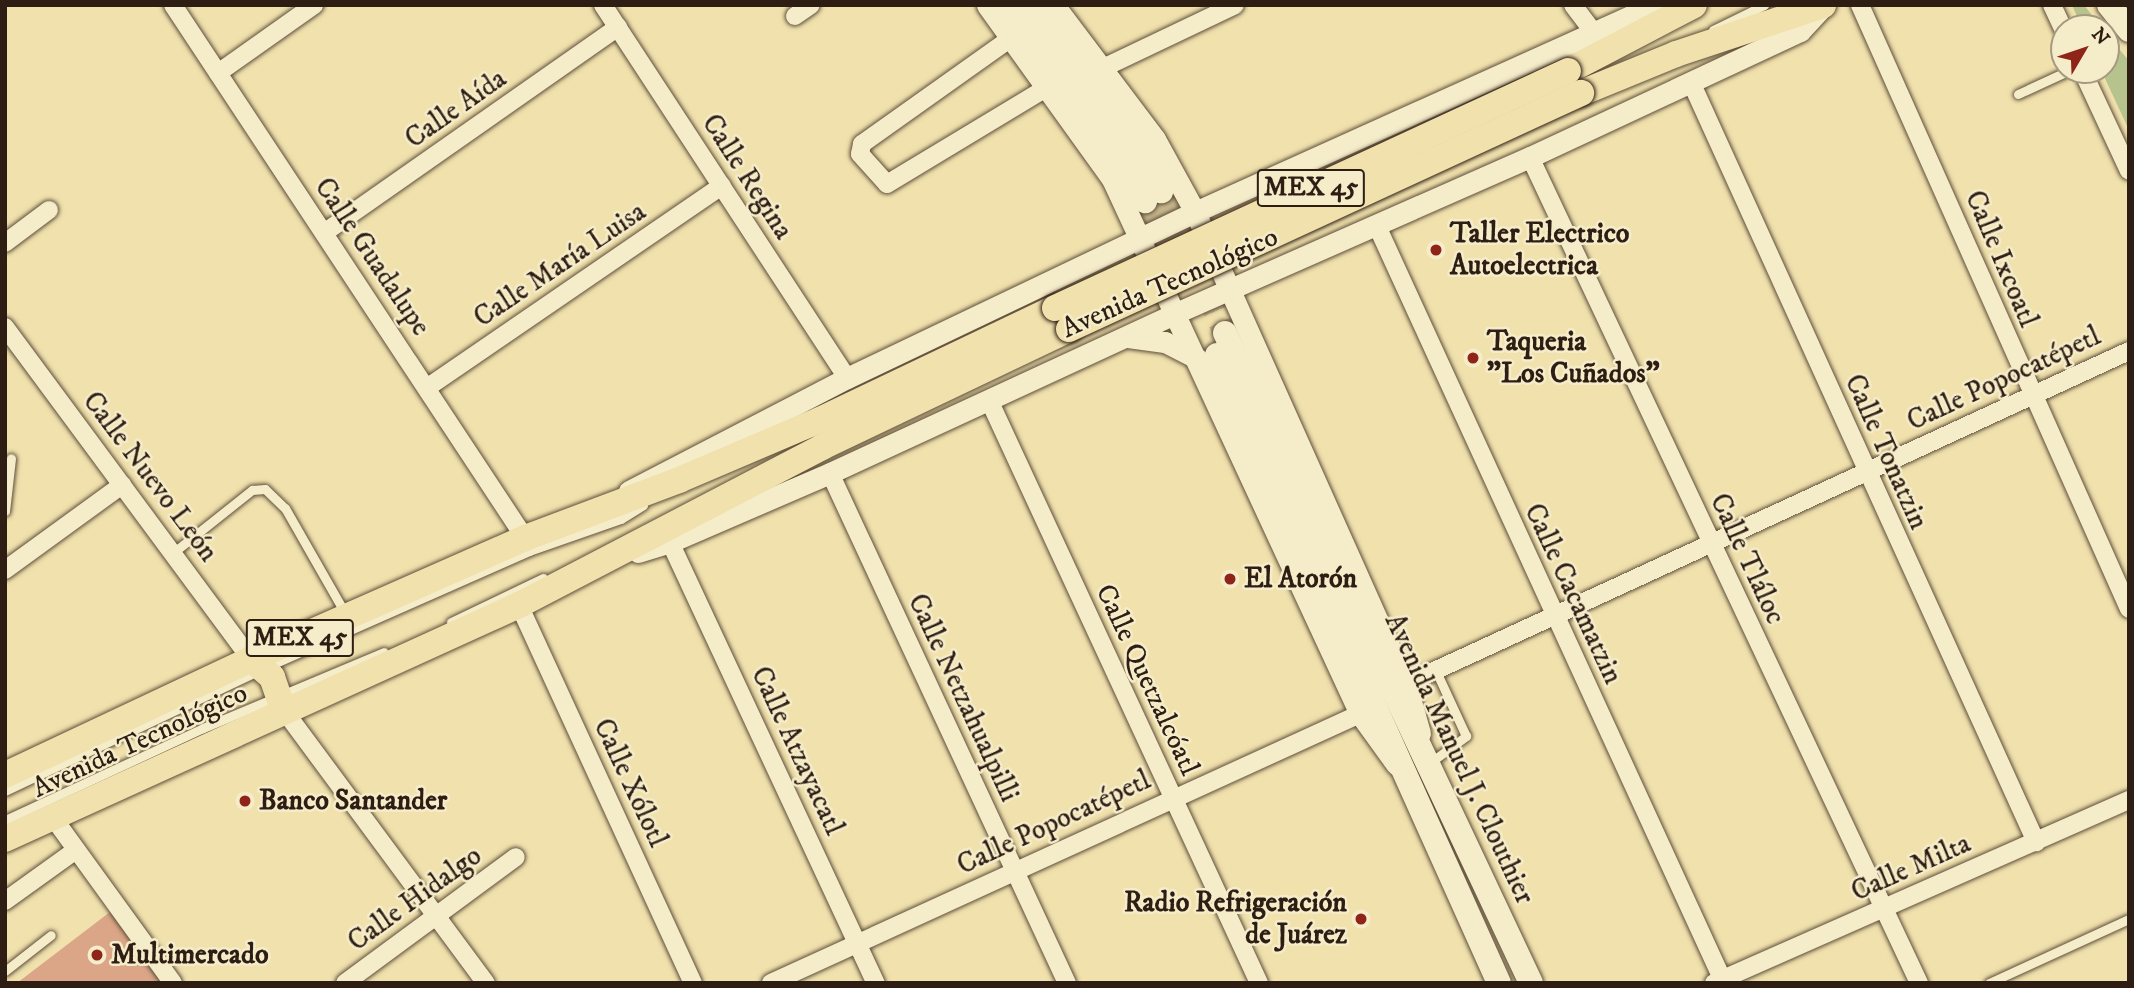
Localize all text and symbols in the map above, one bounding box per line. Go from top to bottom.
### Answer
north arrow [2050,14,2120,84]
text: N [2086,23,2114,50]
street label: Calle Aída [399,62,513,156]
street label: Calle Regina [694,108,800,246]
road number: MEX 45 [1257,166,1365,210]
street label: Calle Guadalupe [307,172,437,342]
street label: Calle Ixcoatl [1957,186,2045,332]
street label: Calle María Luisa [468,195,652,335]
place label: Taller Electrico Autoelectrica [1450,217,1629,283]
street label: Avenida Tecnológico [1057,220,1283,346]
marker: Taller Electrico Autoelectrica [1428,242,1444,258]
street label: Calle Popocatépetl [1902,320,2106,438]
place label: Taqueria "Los Cuñados" [1487,325,1660,391]
marker: Taqueria "Los Cuñados" [1465,350,1481,366]
street label: Calle Tonatzin [1837,369,1935,535]
street label: Calle Nuevo León [75,385,225,569]
street label: Calle Tláloc [1702,488,1792,630]
street label: Calle Cacamatzin [1517,498,1629,690]
place label: El Atorón [1244,562,1357,596]
marker: El Atorón [1222,571,1238,587]
street label: Calle Quetzalcóatl [1088,579,1206,781]
street label: Calle Netzahualpilli [900,589,1026,807]
street label: Avenida Manuel J. Clouthier [1377,608,1541,910]
road number: MEX 45 [246,616,354,660]
street label: Calle Atzayacatl [743,661,851,841]
street label: Avenida Tecnológico [27,676,253,806]
street label: Calle Xólotl [586,714,674,852]
street label: Calle Popocatépetl [952,764,1156,882]
place label: Banco Santander [259,784,447,818]
marker: Banco Santander [237,793,253,809]
street label: Calle Milta [1846,827,1976,909]
street label: Calle Hidalgo [342,839,488,959]
place label: Radio Refrigeración de Juárez [1124,886,1347,952]
marker: Radio Refrigeración de Juárez [1353,911,1369,927]
place label: Multimercado [111,938,269,972]
marker: Multimercado [89,947,105,963]

